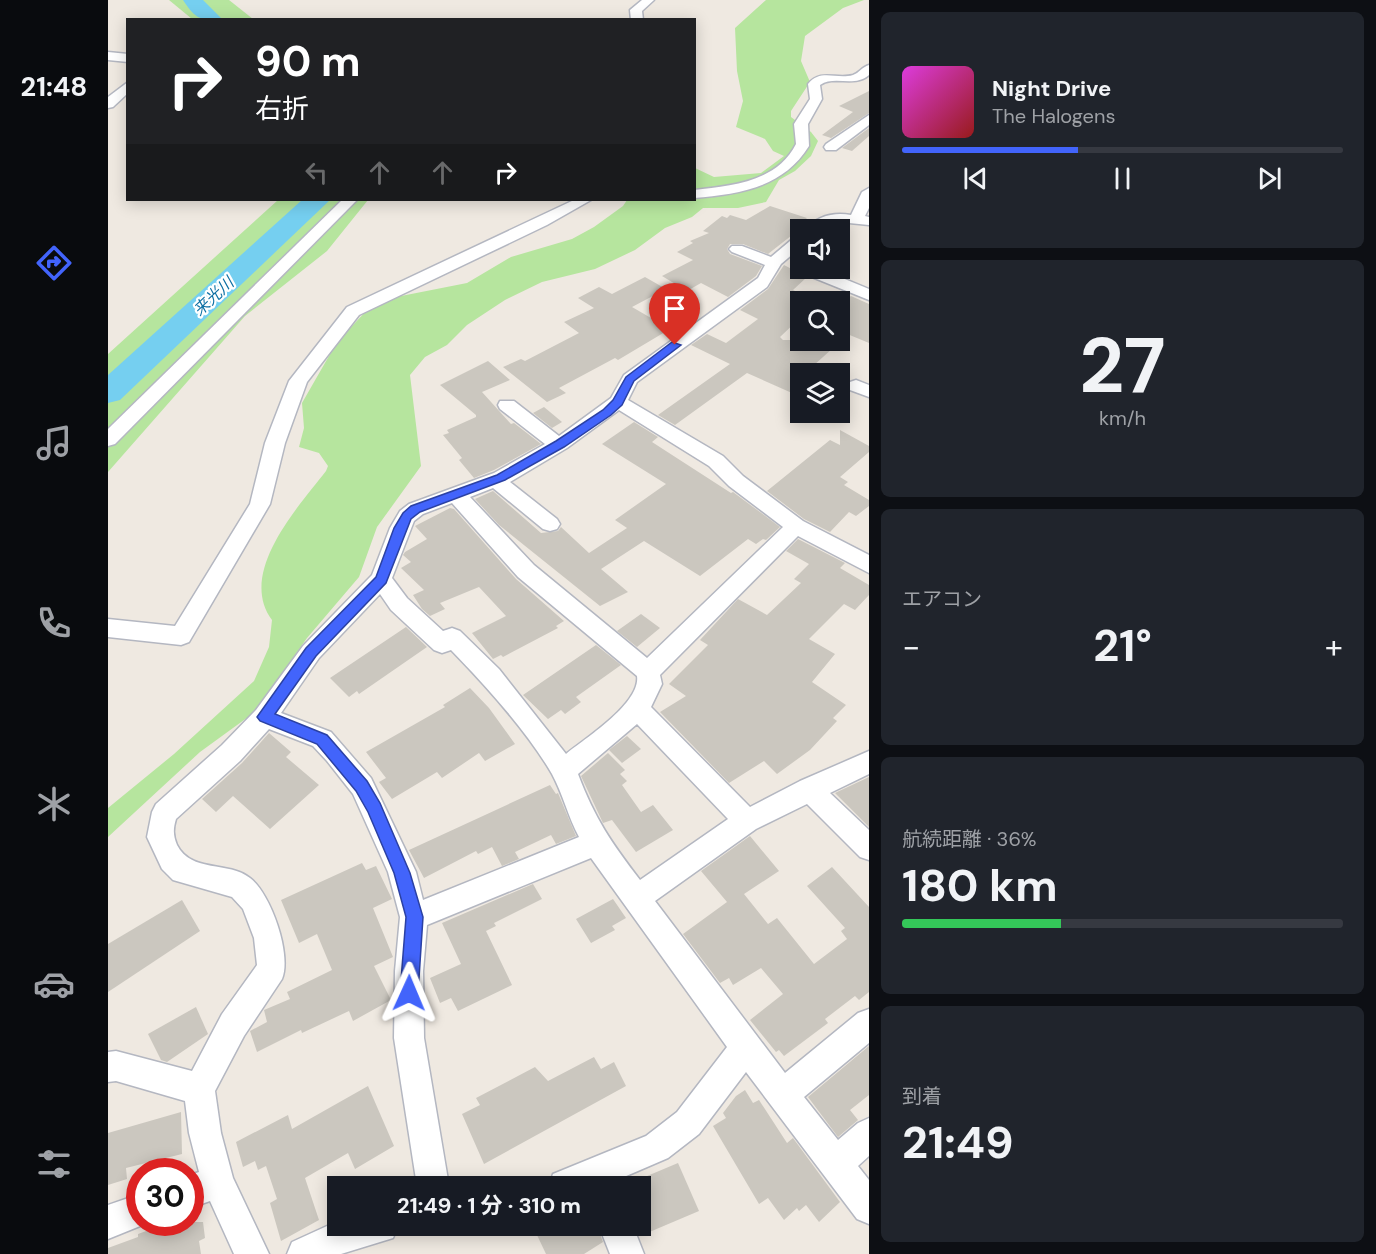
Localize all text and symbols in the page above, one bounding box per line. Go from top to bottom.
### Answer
text: 90 m [255,34,361,89]
icon: right [156,42,234,120]
text: 21:48 [21,69,87,104]
text: Night Drive [992,74,1111,103]
text: 右折 [255,91,309,126]
text: The Halogens [992,103,1115,129]
icon: left [300,156,333,189]
icon: ahead [363,156,396,189]
icon: ahead [426,156,459,189]
icon: right [489,156,522,189]
icon: previous [959,162,992,195]
icon: pause [1106,162,1139,195]
icon: next [1253,162,1286,195]
map controls [790,219,850,423]
button: sound [790,219,850,279]
icon: directions [33,242,75,284]
water label: 来光川 [189,271,240,320]
pin [649,283,700,345]
button: search [790,291,850,351]
icon: arrive [658,292,691,325]
text: 27 [1079,315,1166,416]
button: layers [790,363,850,423]
text: km/h [1099,405,1146,431]
icon: music [33,422,75,464]
text: エアコン [902,586,982,612]
icon: phone [33,602,75,644]
text: 21° [1093,616,1152,675]
text: − [902,625,920,668]
text: + [1325,625,1343,668]
icon: climate [33,783,75,825]
text: 航続距離 · 36% [902,826,1036,852]
text: 180 km [902,856,1057,915]
position arrow [377,961,441,1025]
icon: car [33,963,75,1005]
text: 到着 [902,1083,942,1109]
text: 21:49 [902,1113,1014,1172]
icon: filters [33,1143,75,1185]
speed limit sign: 30 [126,1158,204,1236]
text: 21:49 · 1 分 · 310 m [397,1191,581,1220]

